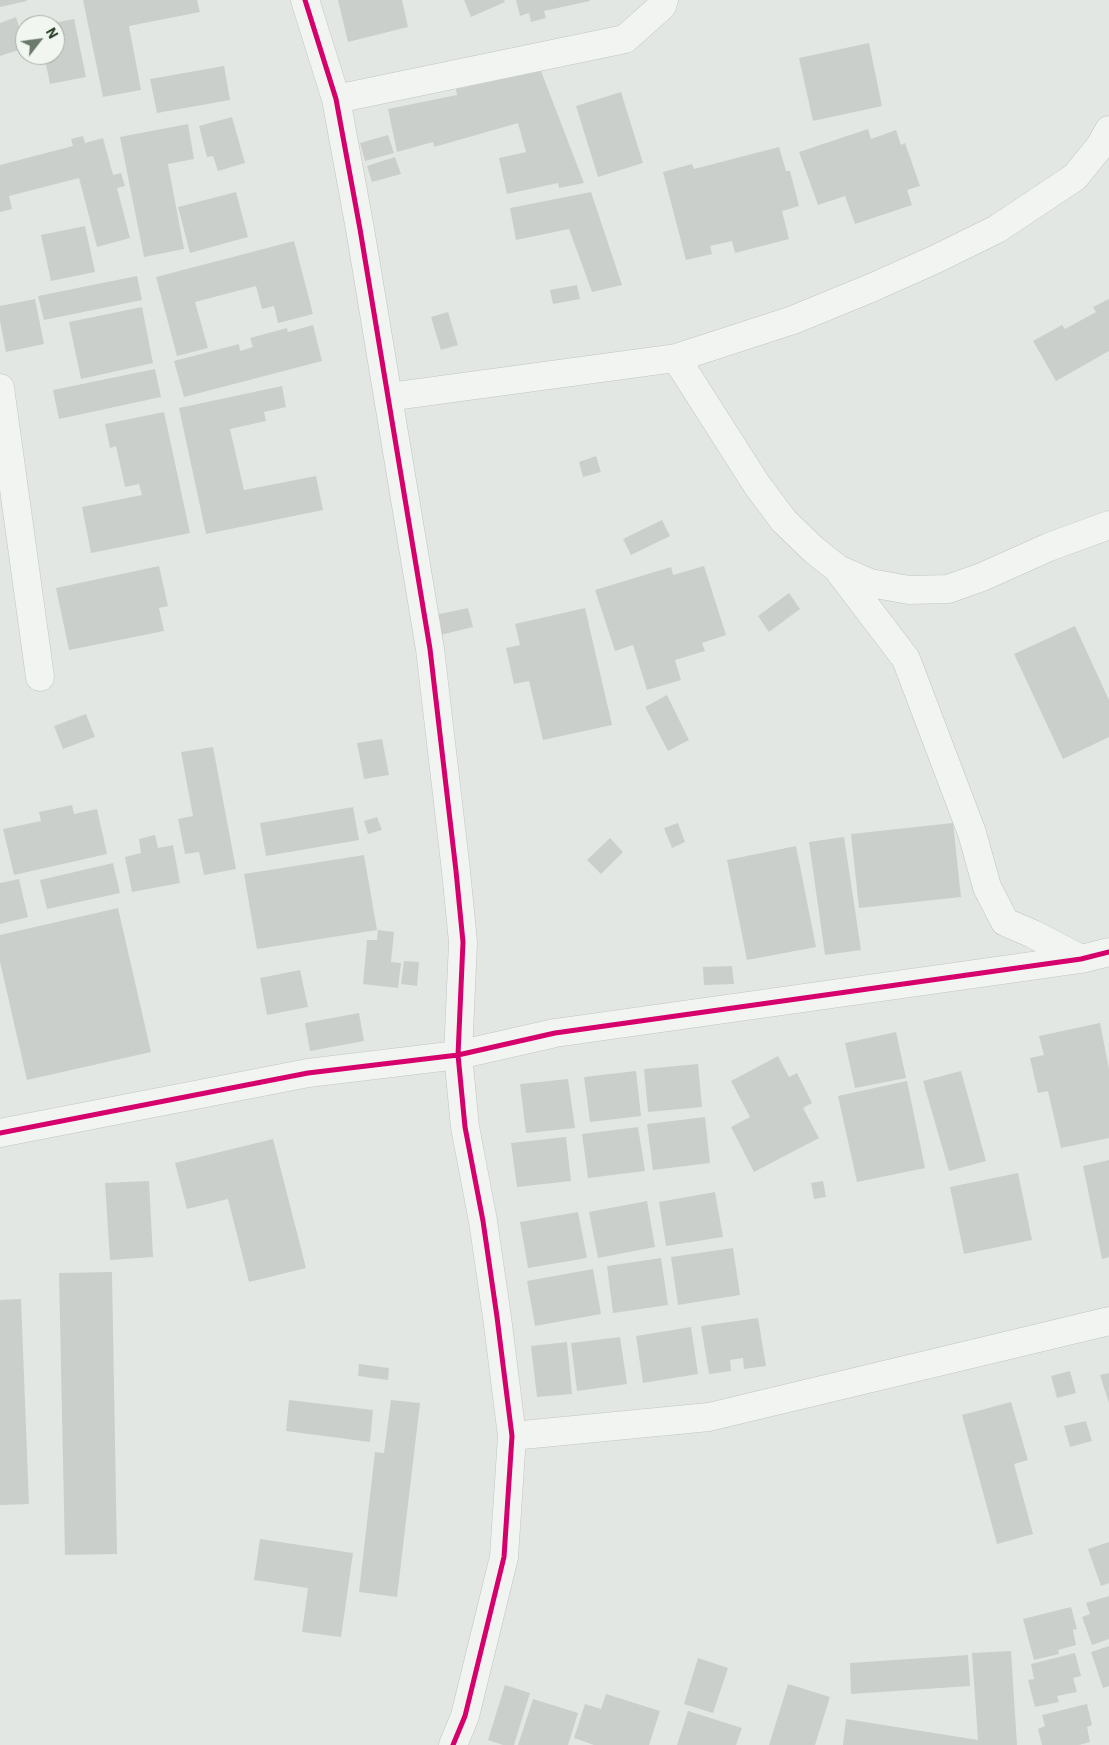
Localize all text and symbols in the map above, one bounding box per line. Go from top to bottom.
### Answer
north arrow [15,15,65,65]
text: N [42,24,62,42]

